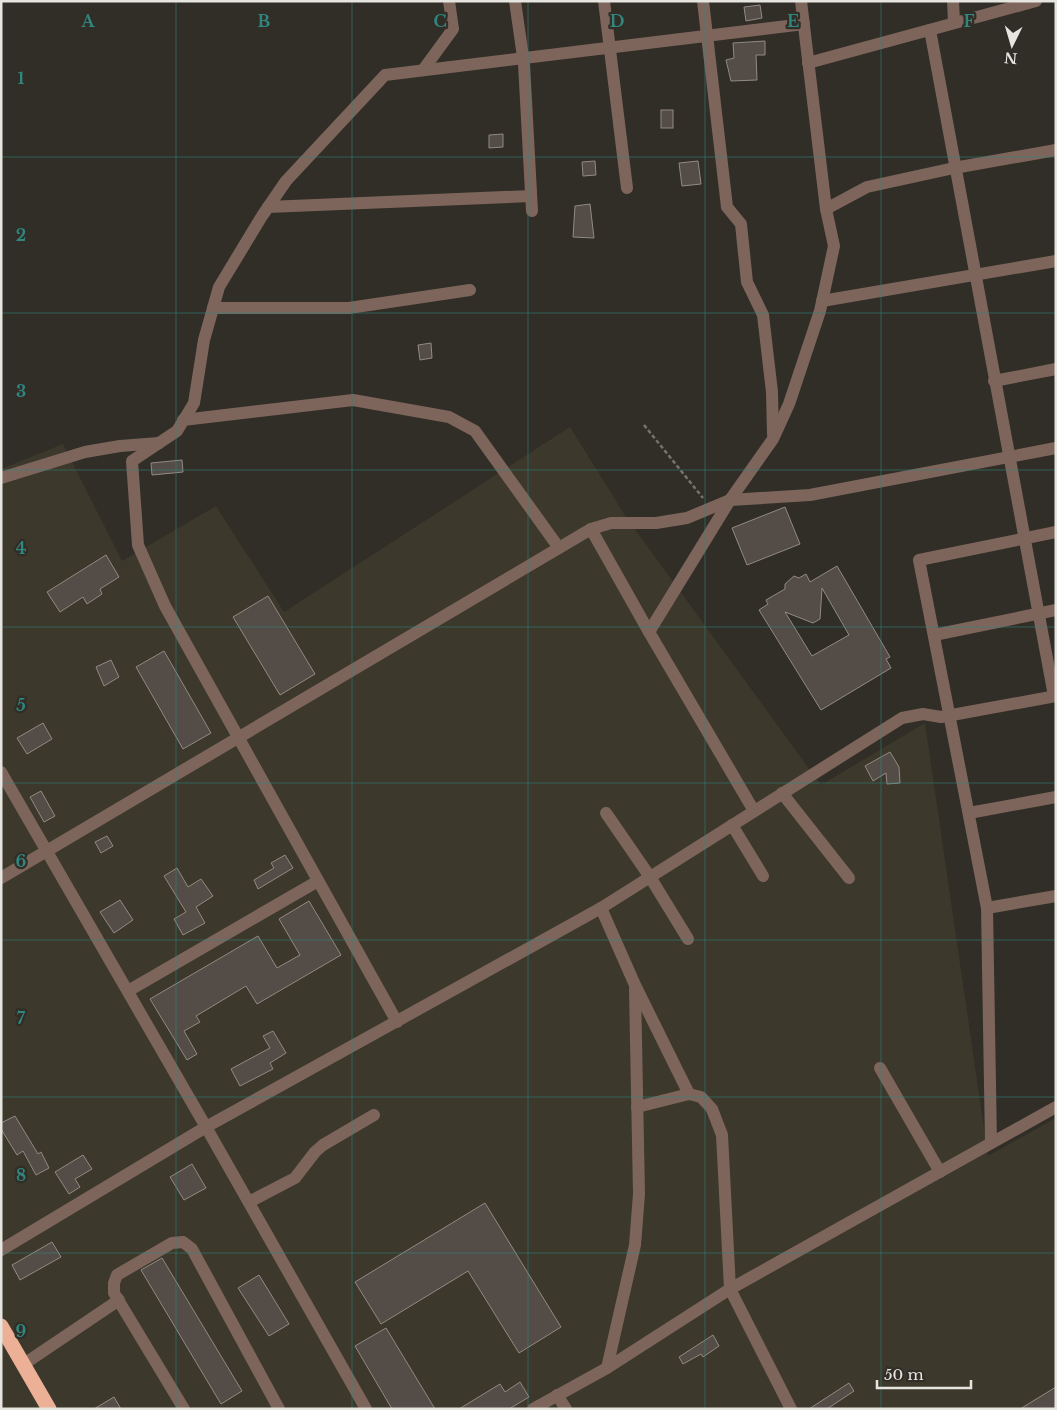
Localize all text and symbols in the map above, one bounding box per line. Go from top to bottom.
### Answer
text: A [81,11,96,31]
text: B [258,11,271,31]
text: C [433,11,447,31]
text: D [610,11,624,31]
text: E [787,11,799,31]
text: F [963,11,975,31]
north arrow [987,20,1037,70]
text: N [1004,48,1018,67]
text: 1 [18,68,25,88]
text: 2 [16,225,26,245]
text: 3 [16,381,26,401]
text: 4 [16,538,26,558]
text: 5 [16,695,26,715]
text: 6 [16,851,27,871]
text: 7 [17,1008,26,1028]
text: 8 [16,1165,26,1185]
text: 9 [16,1321,27,1341]
scale bar [877,1358,971,1390]
text: 50 m [884,1365,924,1384]

